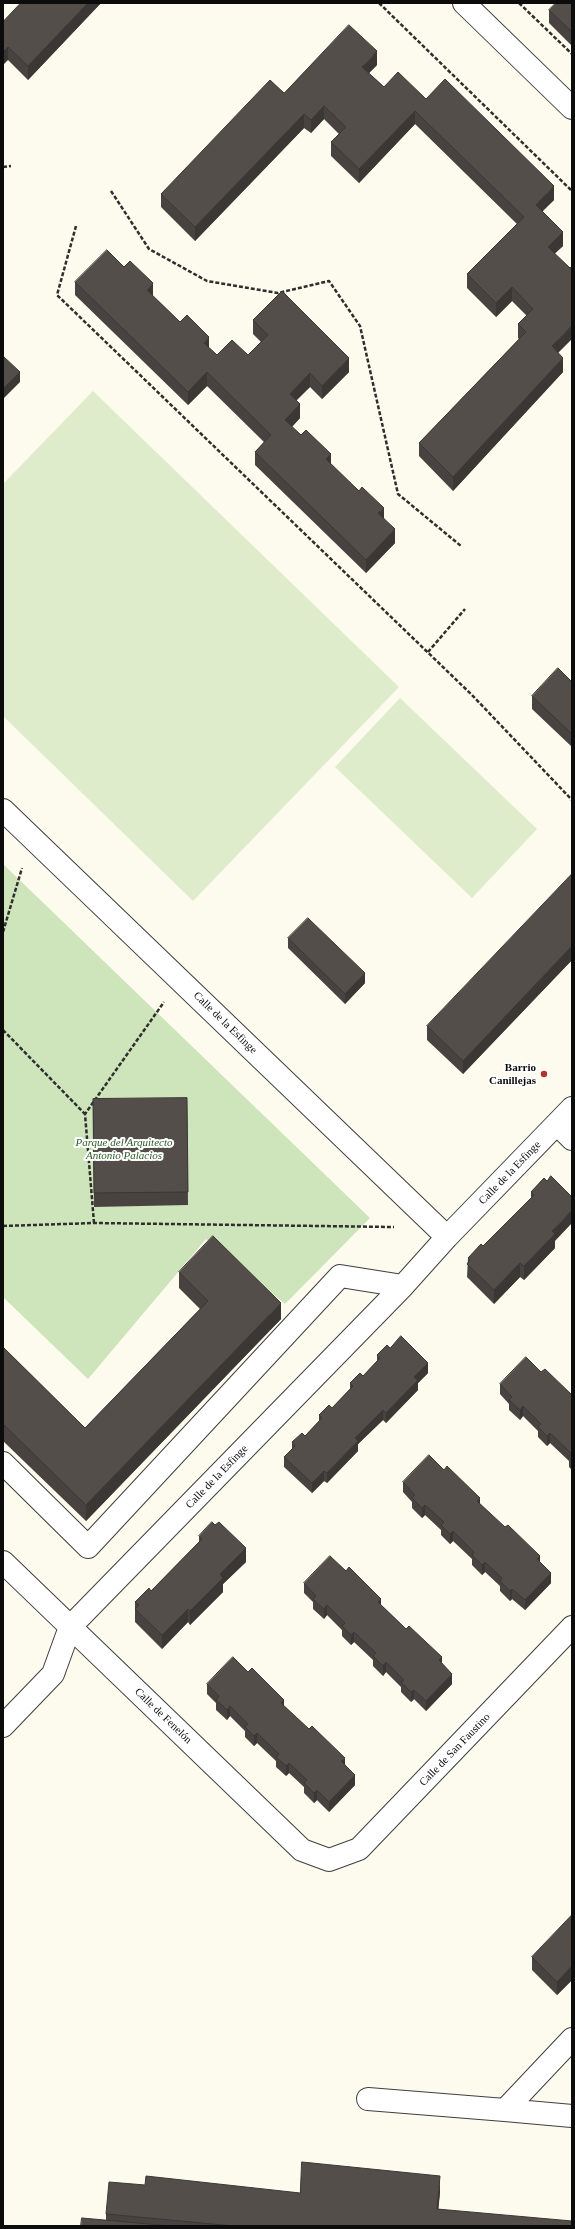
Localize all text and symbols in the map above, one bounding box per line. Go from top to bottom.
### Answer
street label: Calle de la Esfinge [190,989,260,1057]
place label: Barrio Canillejas [489,1061,536,1087]
marker: Barrio Canillejas [539,1069,549,1079]
park label: Parque del Arquitecto Antonio Palacios [76,1136,172,1162]
street label: Calle de la Esfinge [476,1138,544,1208]
street label: Calle de la Esfinge [183,1442,251,1512]
street label: Calle de Fenelón [132,1685,194,1747]
street label: Calle de San Faustino [417,1711,493,1789]

